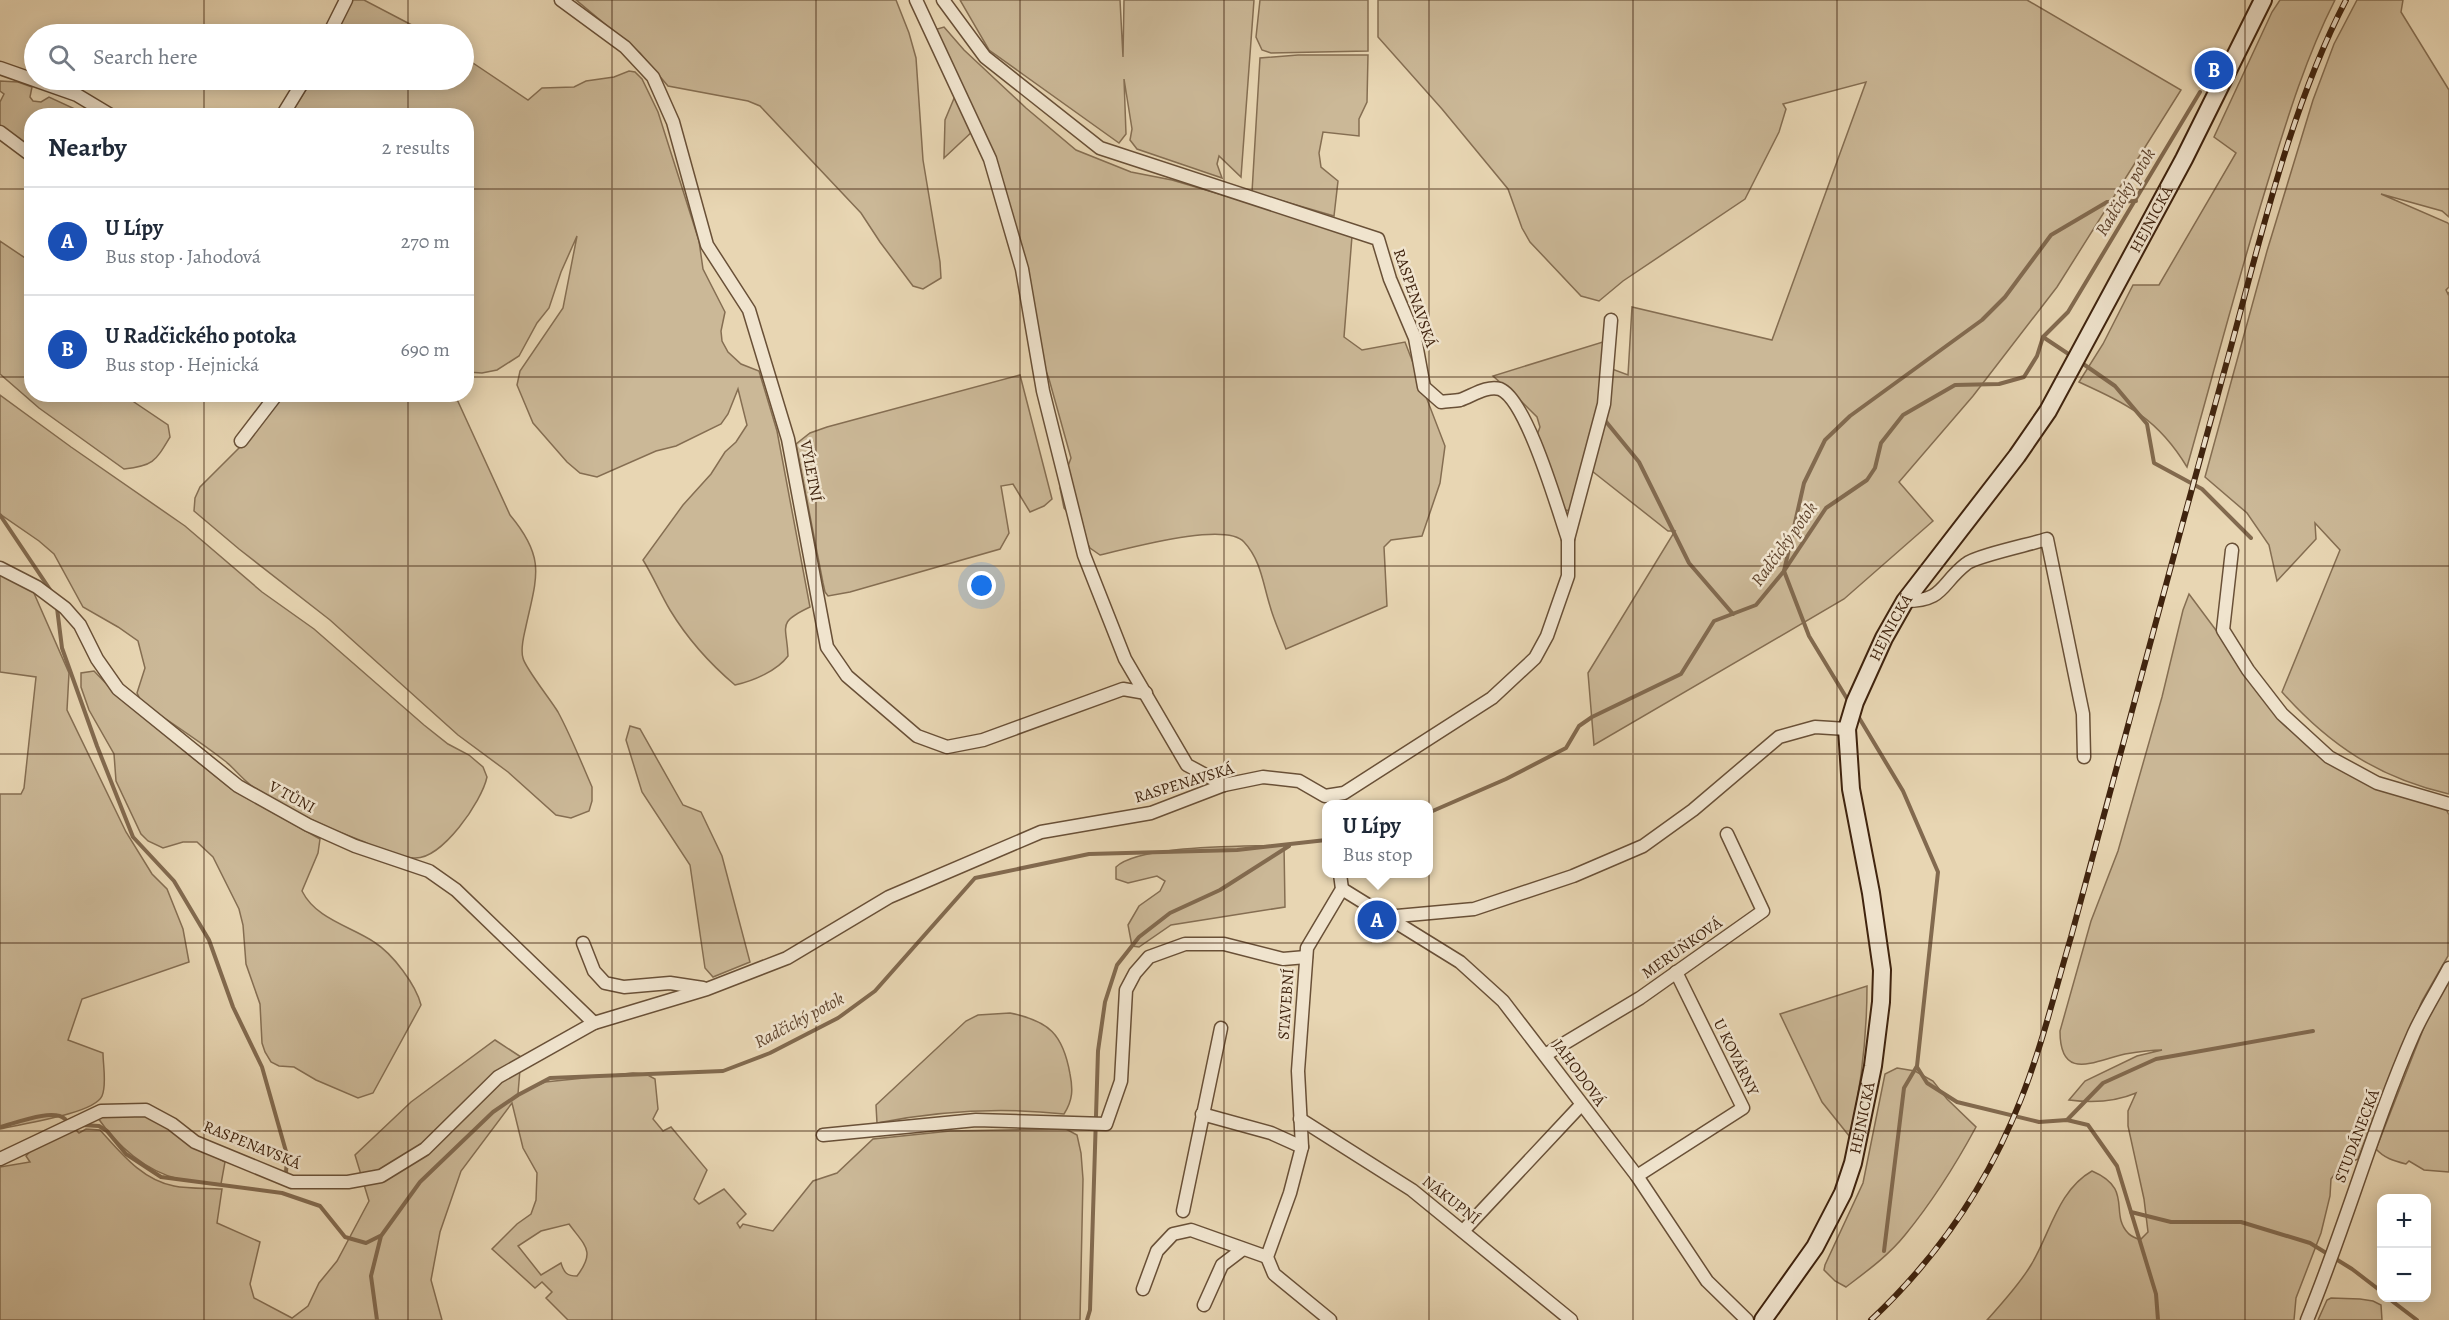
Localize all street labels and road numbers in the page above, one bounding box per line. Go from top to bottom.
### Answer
street label: HEJNICKÁ [2124,181,2179,257]
street label: RASPENAVSKÁ [1388,246,1442,351]
street label: VÝLETNÍ [794,437,828,504]
street label: HEJNICKÁ [1864,589,1918,665]
street label: RASPENAVSKÁ [1132,757,1237,809]
street label: V TŮNI [264,775,319,818]
street label: MERUŇKOVÁ [1637,912,1727,984]
street label: STAVEBNÍ [1273,967,1299,1040]
street label: U KOVÁRNY [1708,1015,1764,1099]
street label: JAHODOVÁ [1547,1035,1611,1111]
street label: HEJNICKÁ [1844,1079,1881,1156]
street label: STUDÁNECKÁ [2329,1086,2385,1186]
street label: RASPENAVSKÁ [200,1116,304,1175]
street label: NÁKUPNÍ [1418,1170,1485,1230]

